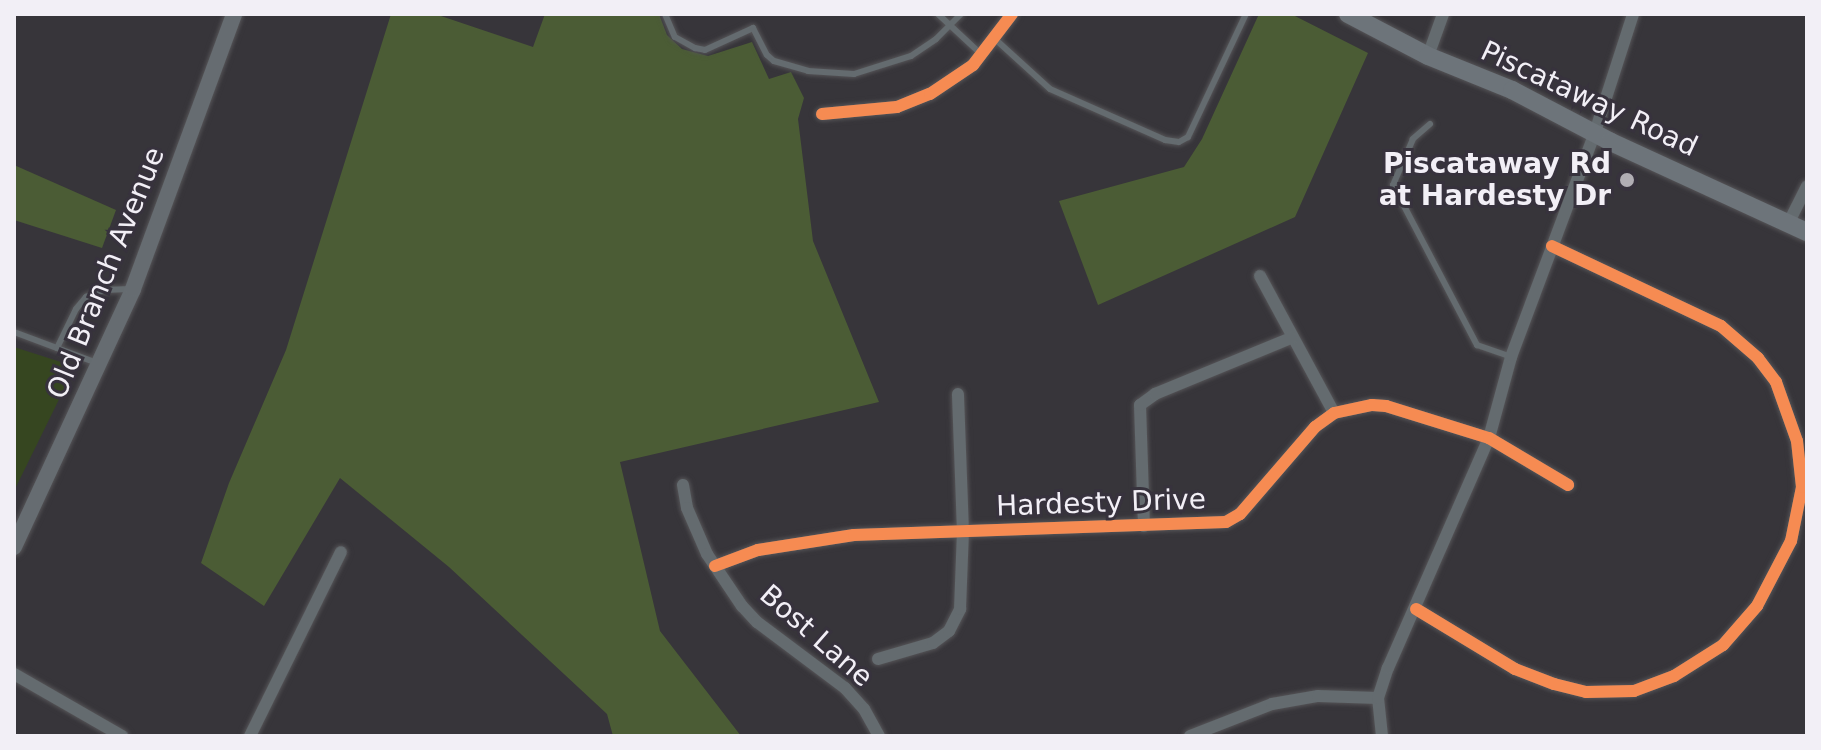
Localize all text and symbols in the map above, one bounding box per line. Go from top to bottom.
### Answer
street label: Piscataway Road [1475,34,1703,164]
street label: Old Branch Avenue [40,142,172,404]
place label: Piscataway Rd at Hardesty Dr [1379,147,1611,213]
marker: Piscataway Rd at Hardesty Dr [1618,171,1636,189]
street label: Hardesty Drive [996,483,1206,523]
street label: Bost Lane [753,578,879,694]

